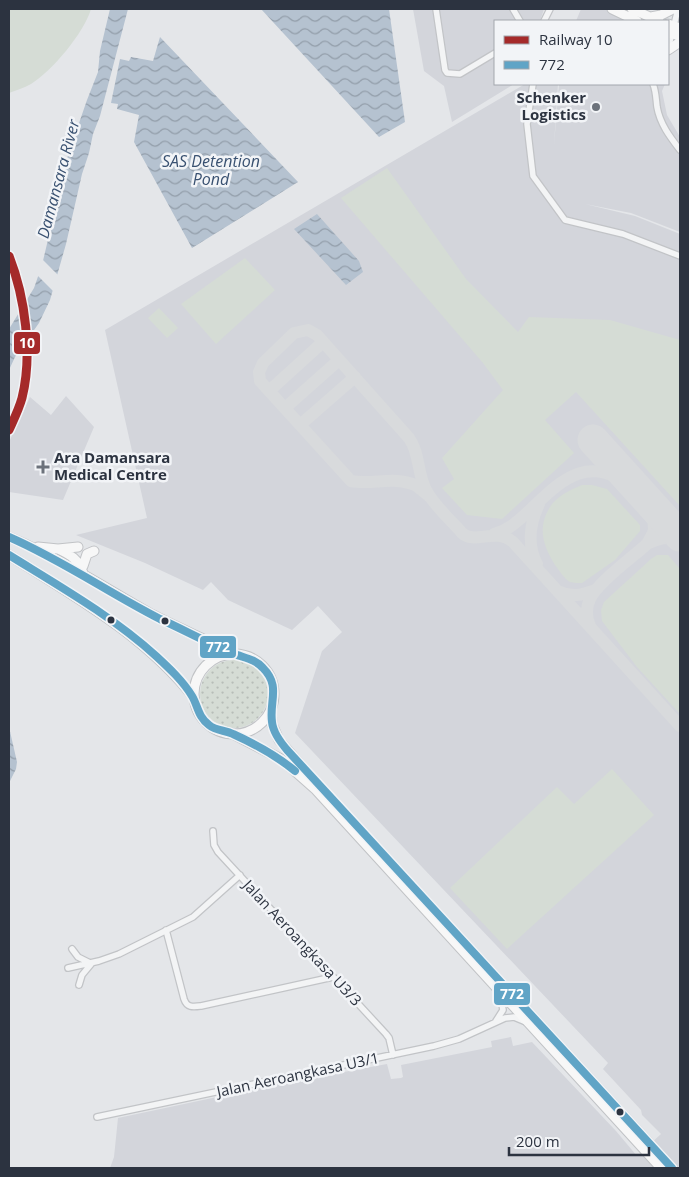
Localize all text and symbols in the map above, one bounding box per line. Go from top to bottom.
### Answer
legend [494,20,669,85]
text: Railway 10 [539,29,613,49]
text: 772 [539,54,565,74]
place label: Schenker Logistics [516,87,586,124]
marker: Schenker Logistics [590,101,602,113]
water label: Damansara River [32,116,85,241]
water label: SAS Detention Pond [162,150,260,190]
line badge: 10 [13,331,41,355]
text: 10 [19,333,35,352]
place label: Ara Damansara Medical Centre [54,447,170,484]
marker: Ara Damansara Medical Centre [36,460,50,474]
unlabelled marker [106,615,116,625]
unlabelled marker [160,616,170,626]
line badge: 772 [199,635,237,659]
text: 772 [206,637,230,656]
street label: Jalan Aeroangkasa U3/3 [238,874,366,1010]
line badge: 772 [493,982,531,1006]
text: 772 [500,984,524,1003]
street label: Jalan Aeroangkasa U3/1 [213,1047,381,1101]
unlabelled marker [615,1107,625,1117]
scale bar [509,1124,649,1156]
text: 200 m [516,1131,560,1151]

